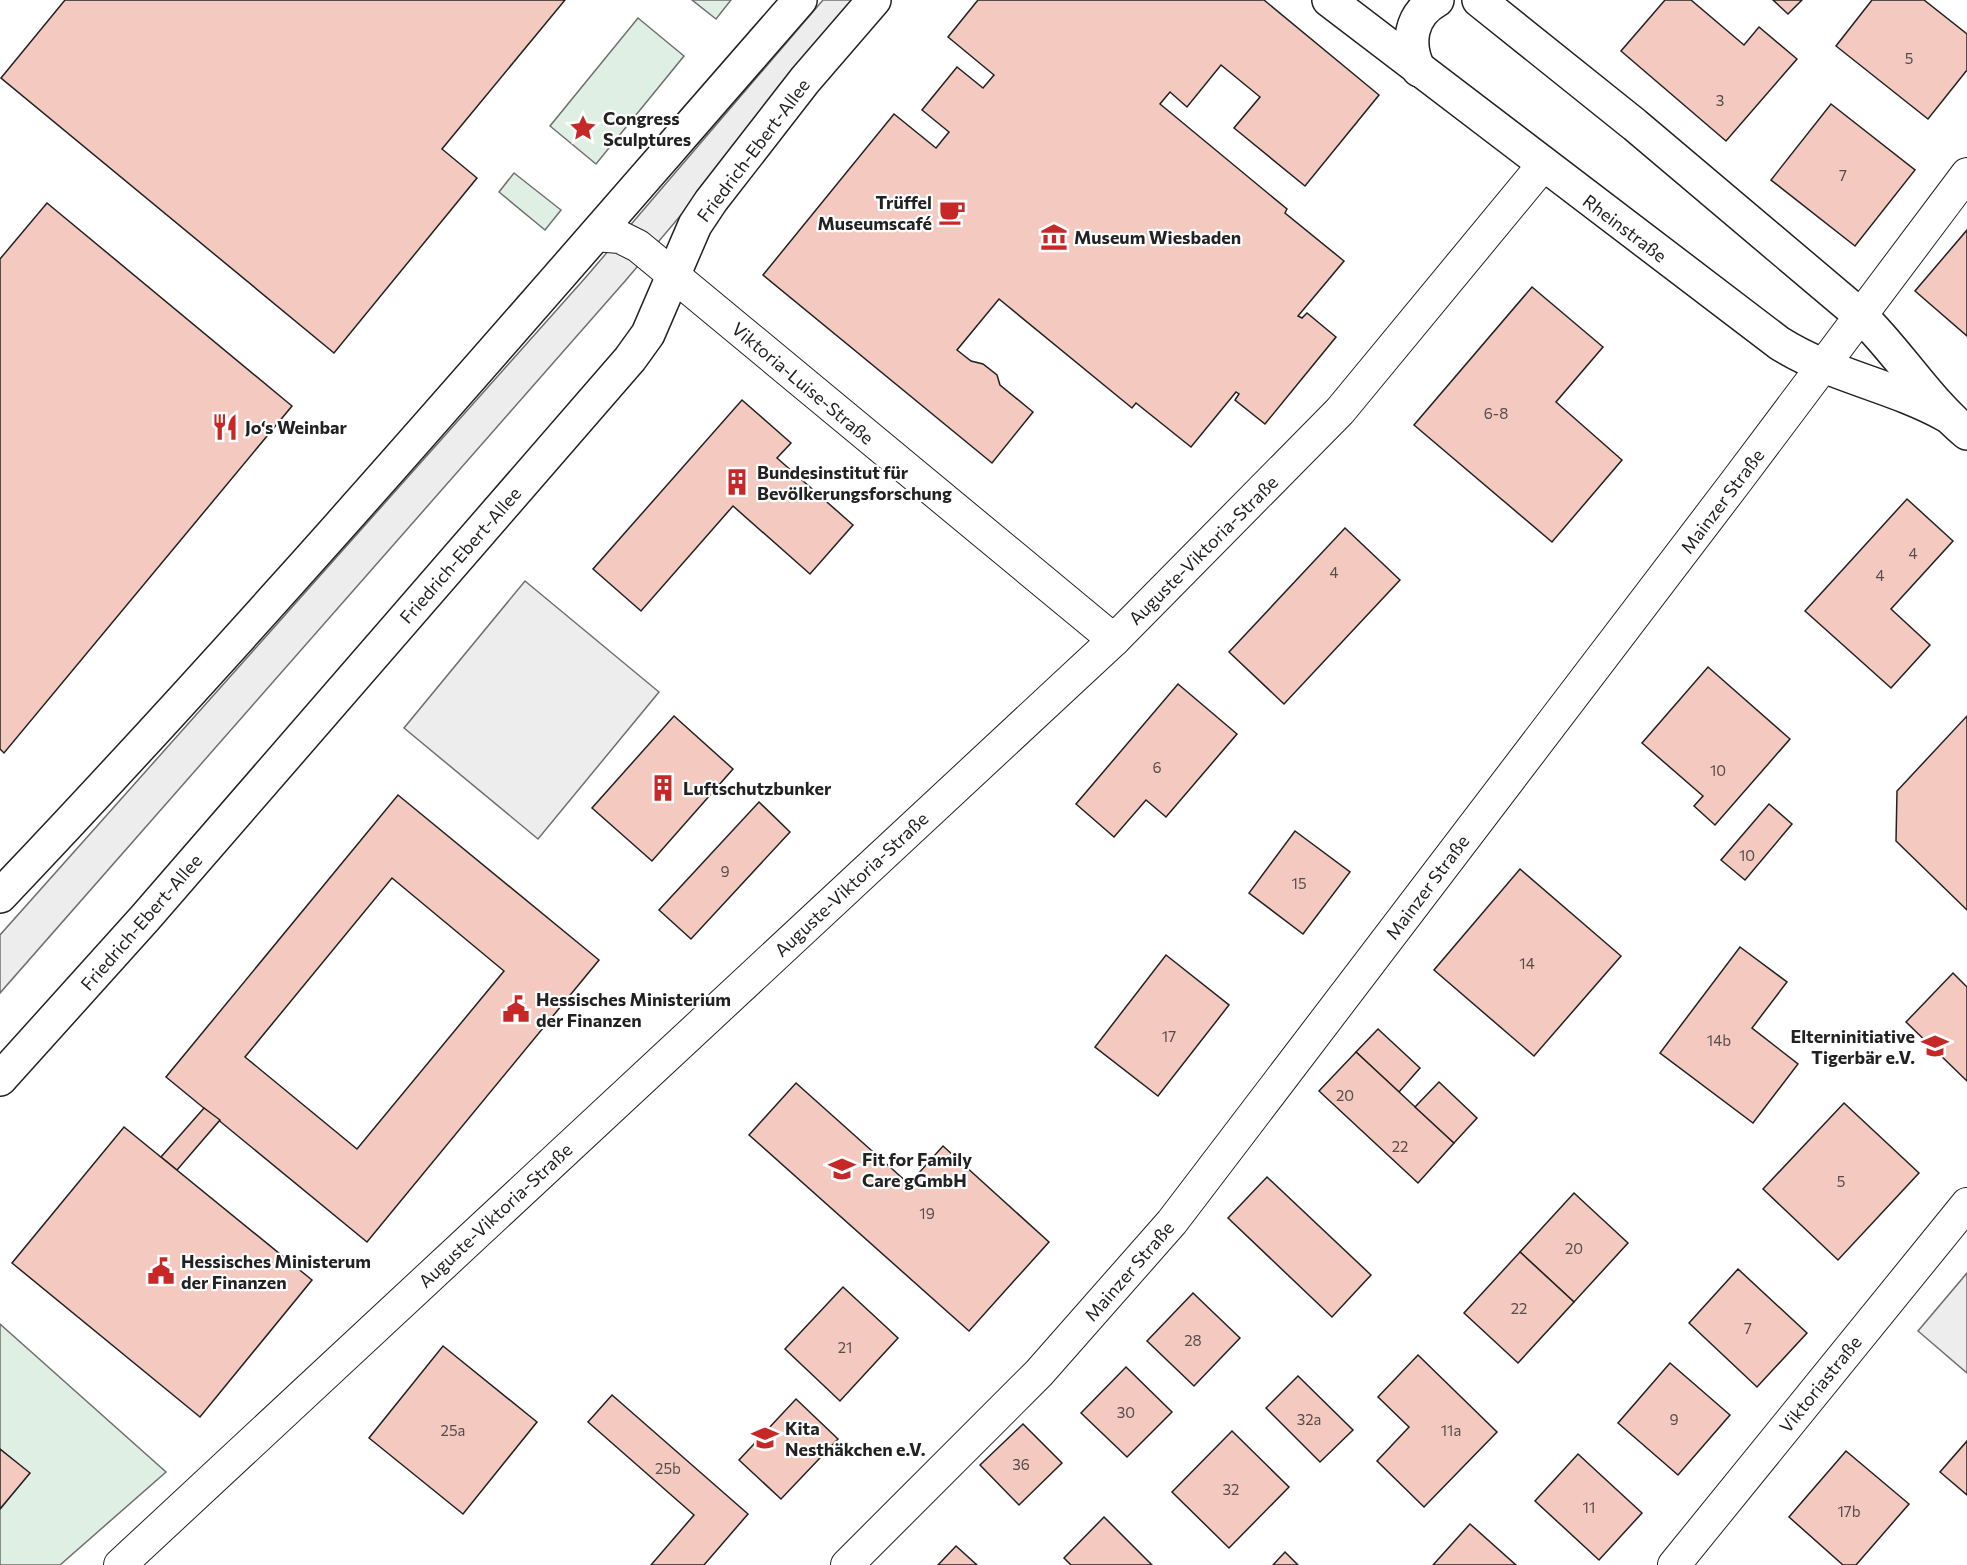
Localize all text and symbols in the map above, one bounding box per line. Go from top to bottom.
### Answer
house number: 5 [1905,49,1913,67]
street label: Friedrich-Ebert-Allee [692,74,814,226]
house number: 3 [1716,91,1724,109]
place label: Congress Sculptures [603,107,691,150]
place icon: Congress Sculptures [568,113,598,143]
house number: 7 [1839,166,1847,184]
street label: Rheinstraße [1579,189,1671,267]
place label: Trüffel Museumscafé [818,191,932,234]
cafe icon: Trüffel Museumscafé [937,197,967,227]
museum icon: Museum Wiesbaden [1039,222,1069,252]
place label: Museum Wiesbaden [1074,226,1241,248]
street label: Viktoria-Luise-Straße [728,317,878,449]
house number: 6-8 [1484,404,1508,422]
restaurant icon: Jo‘s Weinbar [210,412,240,442]
place label: Jo‘s Weinbar [245,416,348,438]
street label: Mainzer Straße [1676,444,1768,558]
place label: Bundesinstitut für Bevölkerungsforschung [757,461,952,504]
building icon: Bundesinstitut für Bevölkerungsforschung [722,467,752,497]
street label: Auguste-Viktoria-Straße [1124,471,1282,629]
street label: Friedrich-Ebert-Allee [395,482,525,628]
house number: 4 [1909,544,1918,562]
house number: 4 [1330,563,1339,581]
house number: 4 [1876,566,1885,584]
house number: 6 [1152,758,1162,776]
house number: 10 [1710,761,1726,779]
building icon: Luftschutzbunker [648,773,678,803]
place label: Luftschutzbunker [683,777,832,799]
street label: Auguste-Viktoria-Straße [770,807,932,961]
street label: Mainzer Straße [1381,830,1473,944]
house number: 10 [1739,846,1755,864]
street label: Friedrich-Ebert-Allee [76,849,206,995]
house number: 9 [720,862,730,880]
house number: 15 [1291,874,1307,892]
house number: 14 [1519,954,1535,972]
place label: Hessisches Ministerium der Finanzen [536,988,731,1031]
public building icon: Hessisches Ministerium der Finanzen [501,994,531,1024]
place label: Elterninitiative Tigerbär e.V. [1790,1025,1915,1068]
house number: 17 [1162,1027,1176,1045]
house number: 14b [1707,1031,1731,1049]
school or university icon: Elterninitiative Tigerbär e.V. [1920,1031,1950,1061]
house number: 20 [1336,1086,1354,1104]
house number: 22 [1392,1137,1408,1155]
street label: Auguste-Viktoria-Straße [414,1138,576,1292]
place label: Fit for Family Care gGmbH [862,1148,972,1191]
school or university icon: Fit for Family Care gGmbH [827,1154,857,1184]
house number: 5 [1837,1172,1845,1190]
house number: 19 [919,1204,935,1222]
street label: Mainzer Straße [1080,1217,1178,1325]
house number: 20 [1565,1239,1583,1257]
place label: Hessisches Ministerum der Finanzen [181,1250,371,1293]
public building icon: Hessisches Ministerum der Finanzen [146,1256,176,1286]
house number: 22 [1511,1299,1527,1317]
house number: 7 [1744,1319,1752,1337]
house number: 28 [1184,1331,1202,1349]
street label: Viktoriastraße [1774,1331,1866,1437]
house number: 21 [838,1338,852,1356]
house number: 30 [1117,1403,1135,1421]
house number: 32a [1297,1410,1321,1428]
house number: 9 [1669,1410,1679,1428]
place label: Kita Nesthäkchen e.V. [785,1417,926,1460]
house number: 25a [441,1421,465,1439]
house number: 11a [1441,1421,1461,1439]
school or university icon: Kita Nesthäkchen e.V. [750,1423,780,1453]
house number: 36 [1012,1455,1030,1473]
house number: 25b [655,1459,681,1477]
house number: 32 [1223,1480,1239,1498]
house number: 11 [1583,1498,1595,1516]
house number: 17b [1837,1502,1861,1520]

